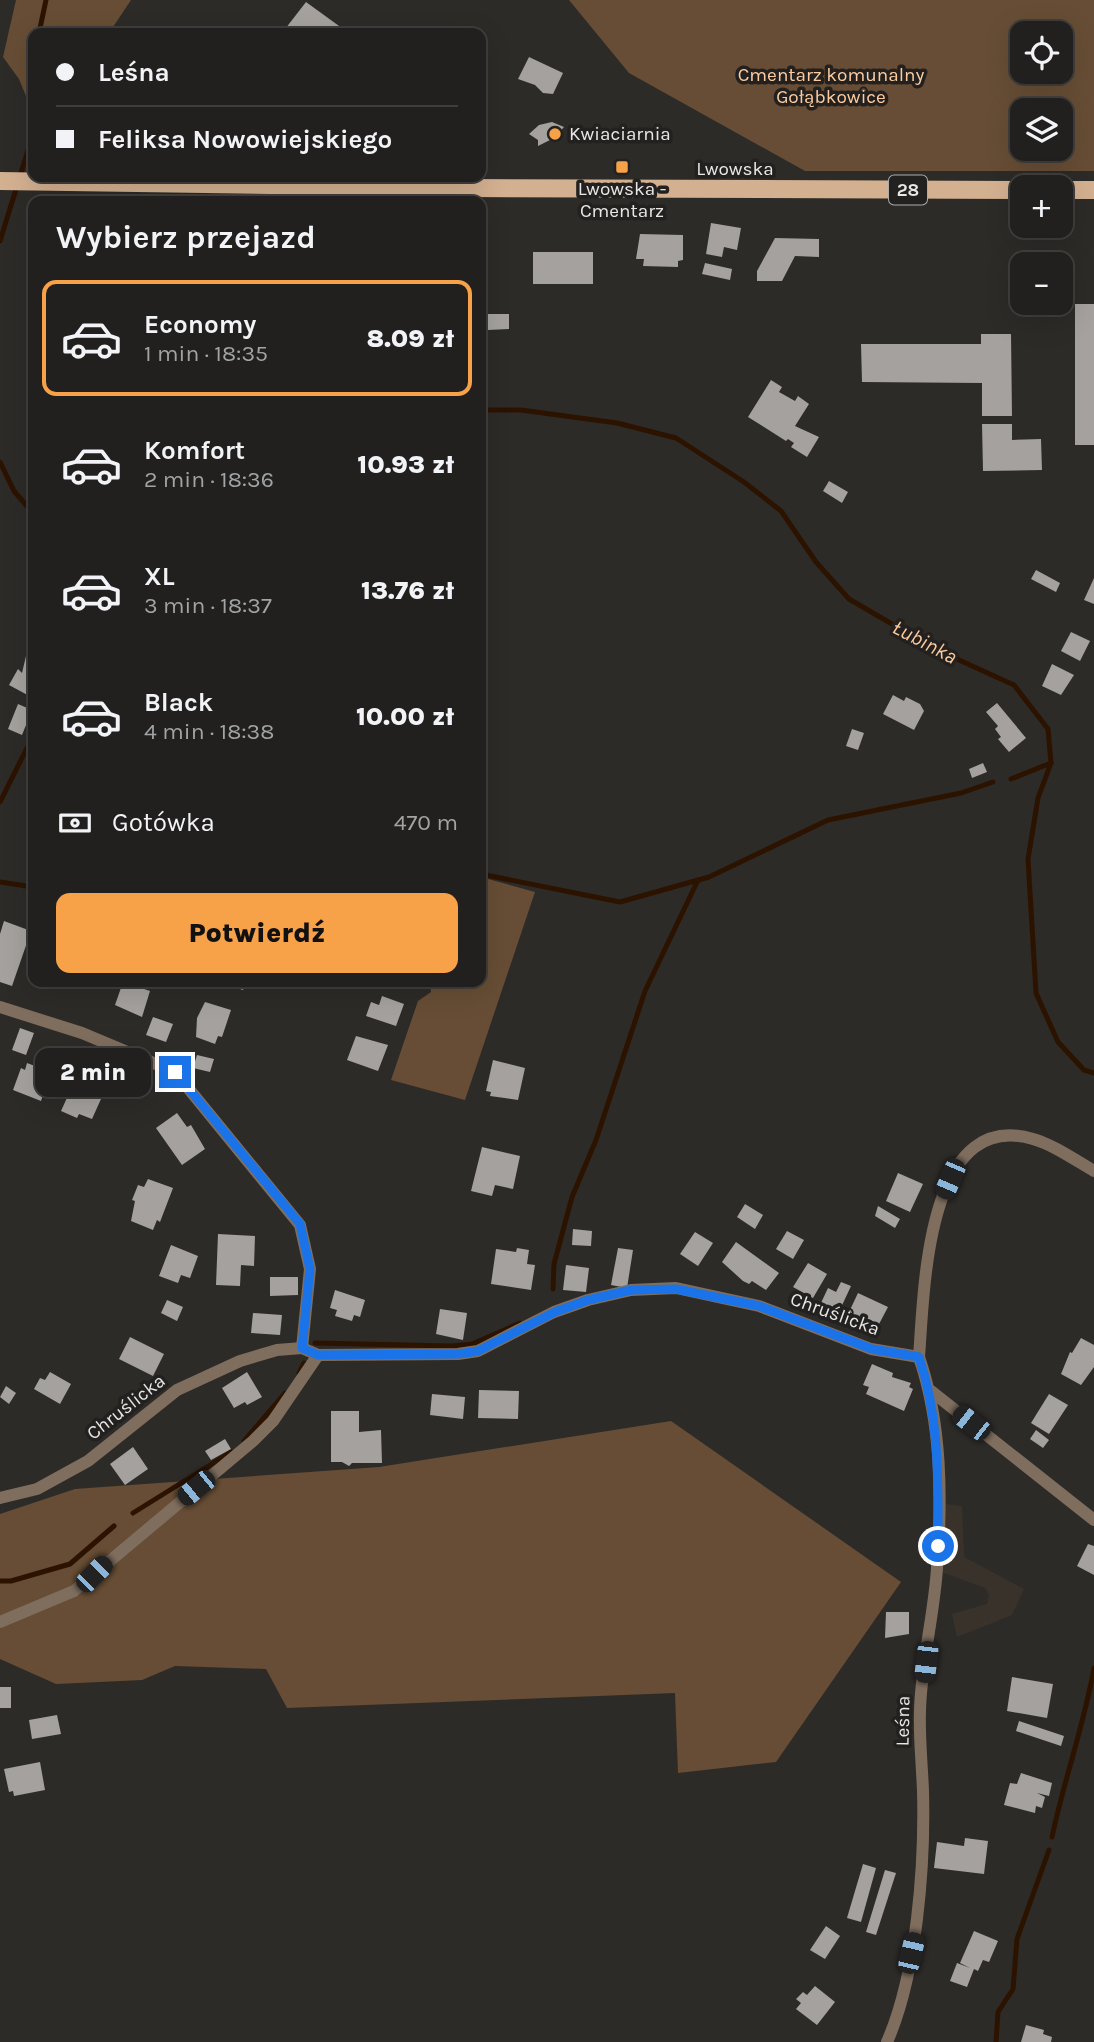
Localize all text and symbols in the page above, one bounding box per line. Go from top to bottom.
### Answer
map controls [1010,21,1073,315]
button: locate [1010,21,1073,84]
text: Leśna [98,57,170,88]
park label: Cmentarz komunalny Gołąbkowice [738,64,924,108]
button: layers [1010,98,1073,161]
place label: Kwiaciarnia [569,123,671,145]
text: Feliksa Nowowiejskiego [98,124,392,155]
marker: Kwiaciarnia [547,126,563,142]
street label: Lwowska [696,158,774,180]
marker: Lwowska - Cmentarz [614,159,630,175]
button: + [1010,175,1073,238]
road number: 28 [889,176,927,204]
place label: Lwowska - Cmentarz [578,178,666,222]
text: Wybierz przejazd [56,219,316,256]
button: − [1010,252,1073,315]
icon: car [60,307,123,370]
text: Economy [144,309,256,340]
text: 8.09 zł [367,323,454,354]
text: 1 min · 18:35 [144,340,268,367]
icon: car [60,433,123,496]
text: Komfort [144,435,245,466]
text: 10.93 zł [357,449,454,480]
text: 2 min · 18:36 [144,466,274,493]
icon: car [60,559,123,622]
text: XL [144,561,175,592]
text: 13.76 zł [361,575,454,606]
text: 3 min · 18:37 [144,592,272,619]
water label: Łubinka [889,615,961,669]
icon: car [60,685,123,748]
text: Black [144,687,213,718]
text: 10.00 zł [356,701,454,732]
text: 4 min · 18:38 [144,718,274,745]
icon: cash [56,804,94,842]
text: Gotówka [112,807,215,838]
text: 470 m [394,809,458,836]
button: Potwierdź [56,893,458,973]
callout: 2 min [35,1048,150,1096]
route end [159,1056,191,1088]
text: 2 min [60,1059,126,1086]
car [933,1156,968,1202]
street label: Chruślicka [787,1288,883,1340]
street label: Chruślicka [82,1370,170,1444]
car [948,1402,995,1444]
car [174,1467,219,1509]
route start [922,1530,954,1562]
car [72,1552,117,1596]
car [914,1640,939,1684]
street label: Leśna [892,1696,914,1746]
car [897,1930,926,1976]

